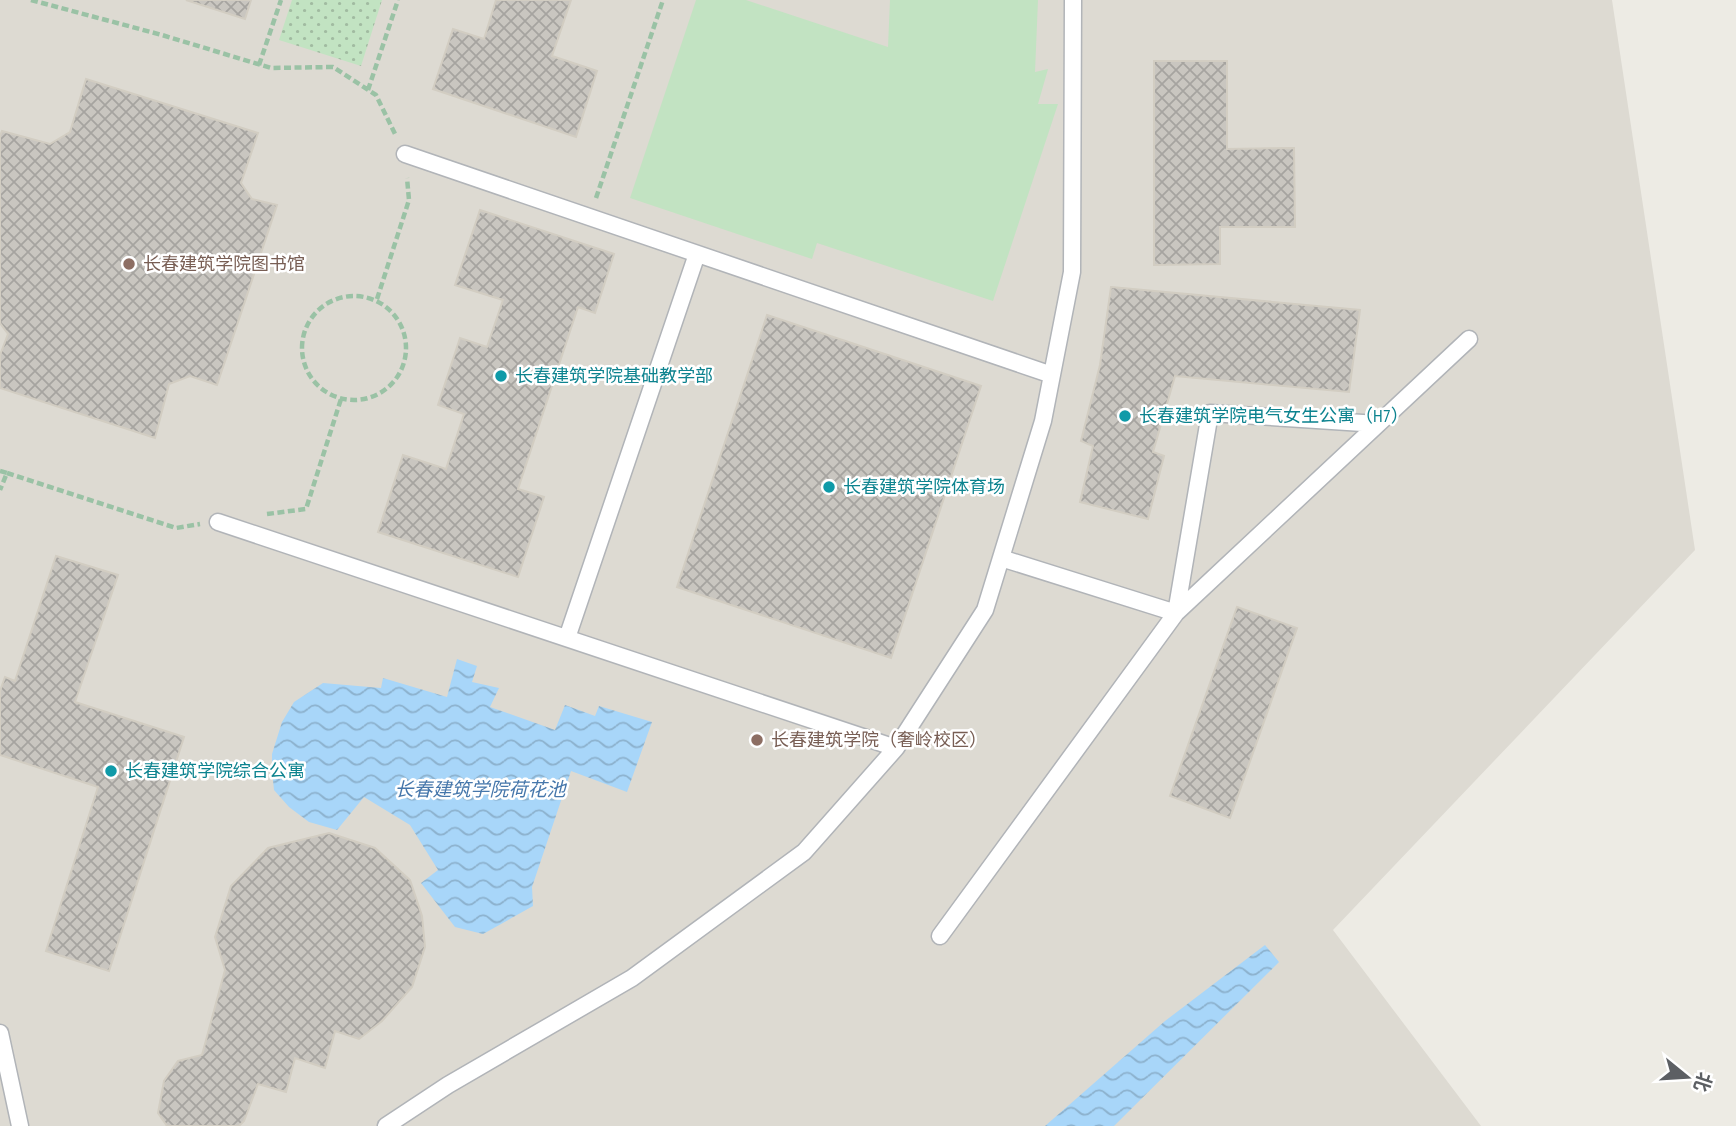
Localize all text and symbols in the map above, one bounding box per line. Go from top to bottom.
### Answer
place label: 长春建筑学院图书馆 [143,252,305,275]
marker: 长春建筑学院图书馆 [121,256,137,272]
place label: 长春建筑学院基础教学部 [515,364,713,387]
marker: 长春建筑学院基础教学部 [493,368,509,384]
place label: 长春建筑学院电气女生公寓（H7） [1139,404,1409,427]
marker: 长春建筑学院电气女生公寓（H7） [1117,408,1133,424]
place label: 长春建筑学院体育场 [843,475,1005,498]
marker: 长春建筑学院体育场 [821,479,837,495]
place label: 长春建筑学院（奢岭校区） [771,728,987,751]
marker: 长春建筑学院（奢岭校区） [749,732,765,748]
place label: 长春建筑学院综合公寓 [125,759,305,782]
marker: 长春建筑学院综合公寓 [103,763,119,779]
water label: 长春建筑学院荷花池 [394,777,567,801]
north arrow [1652,1042,1722,1112]
text: 北 [1689,1070,1718,1095]

